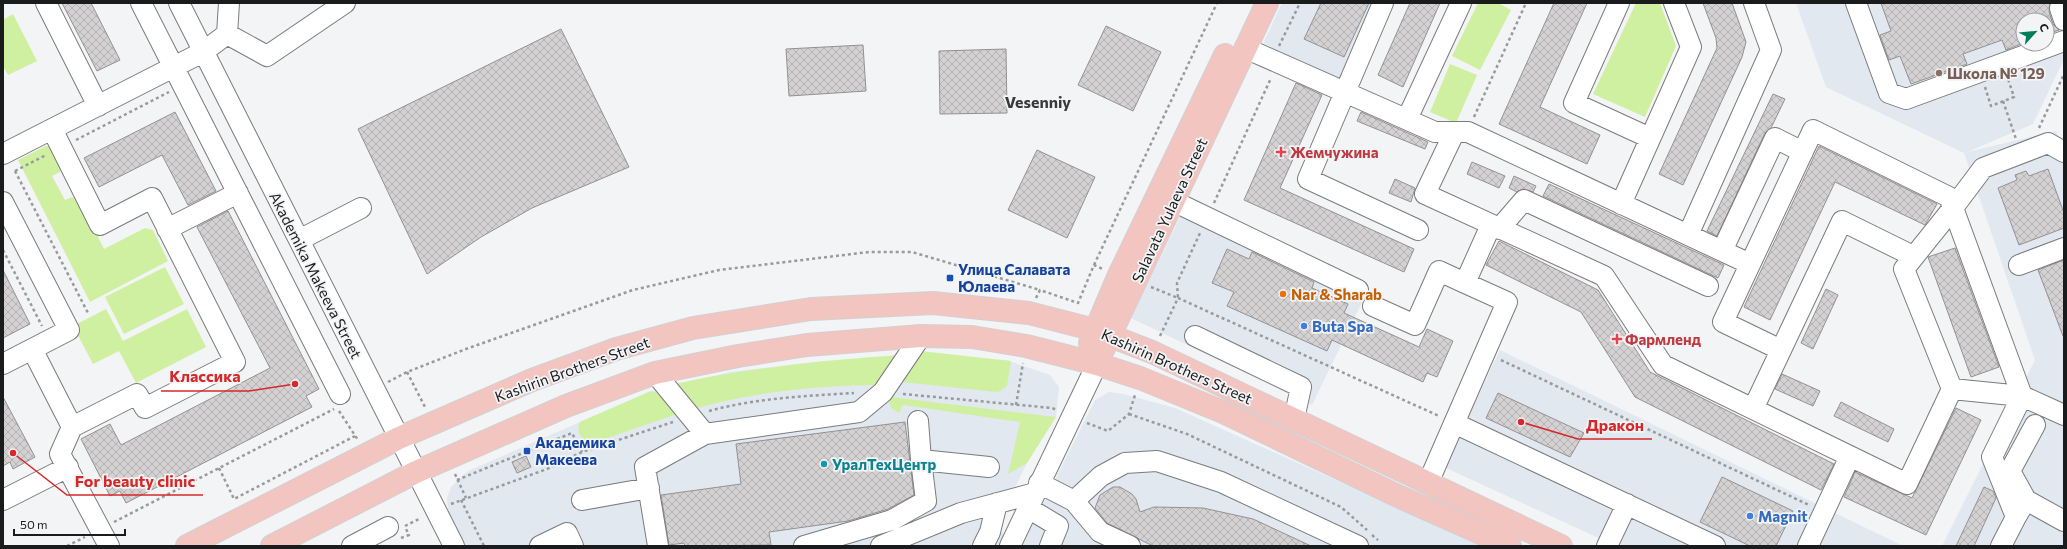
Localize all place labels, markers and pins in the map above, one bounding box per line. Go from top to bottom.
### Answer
place label: Школа № 129 [1947,64,2045,82]
marker: Школа № 129 [1934,68,1944,78]
place label: Жемчужина [1290,143,1379,161]
marker: Жемчужина [1275,146,1287,158]
place label: Улица Салавата Юлаева [958,260,1070,295]
marker: Улица Салавата Юлаева [945,273,955,283]
place label: Nar & Sharab [1291,285,1382,303]
marker: Nar & Sharab [1278,289,1288,299]
place label: Buta Spa [1312,317,1373,335]
marker: Buta Spa [1299,321,1309,331]
place label: Фармленд [1625,330,1702,348]
marker: Фармленд [1612,334,1622,344]
callout: Классика [161,363,249,391]
callout: Дракон [1578,411,1652,439]
place label: Академика Макеева [535,433,616,468]
marker: Академика Макеева [522,446,532,456]
place label: УралТехЦентр [832,455,937,473]
marker: УралТехЦентр [819,459,829,469]
callout: For beauty clinic [67,467,203,495]
place label: Magnit [1758,507,1808,525]
marker: Magnit [1745,511,1755,521]

